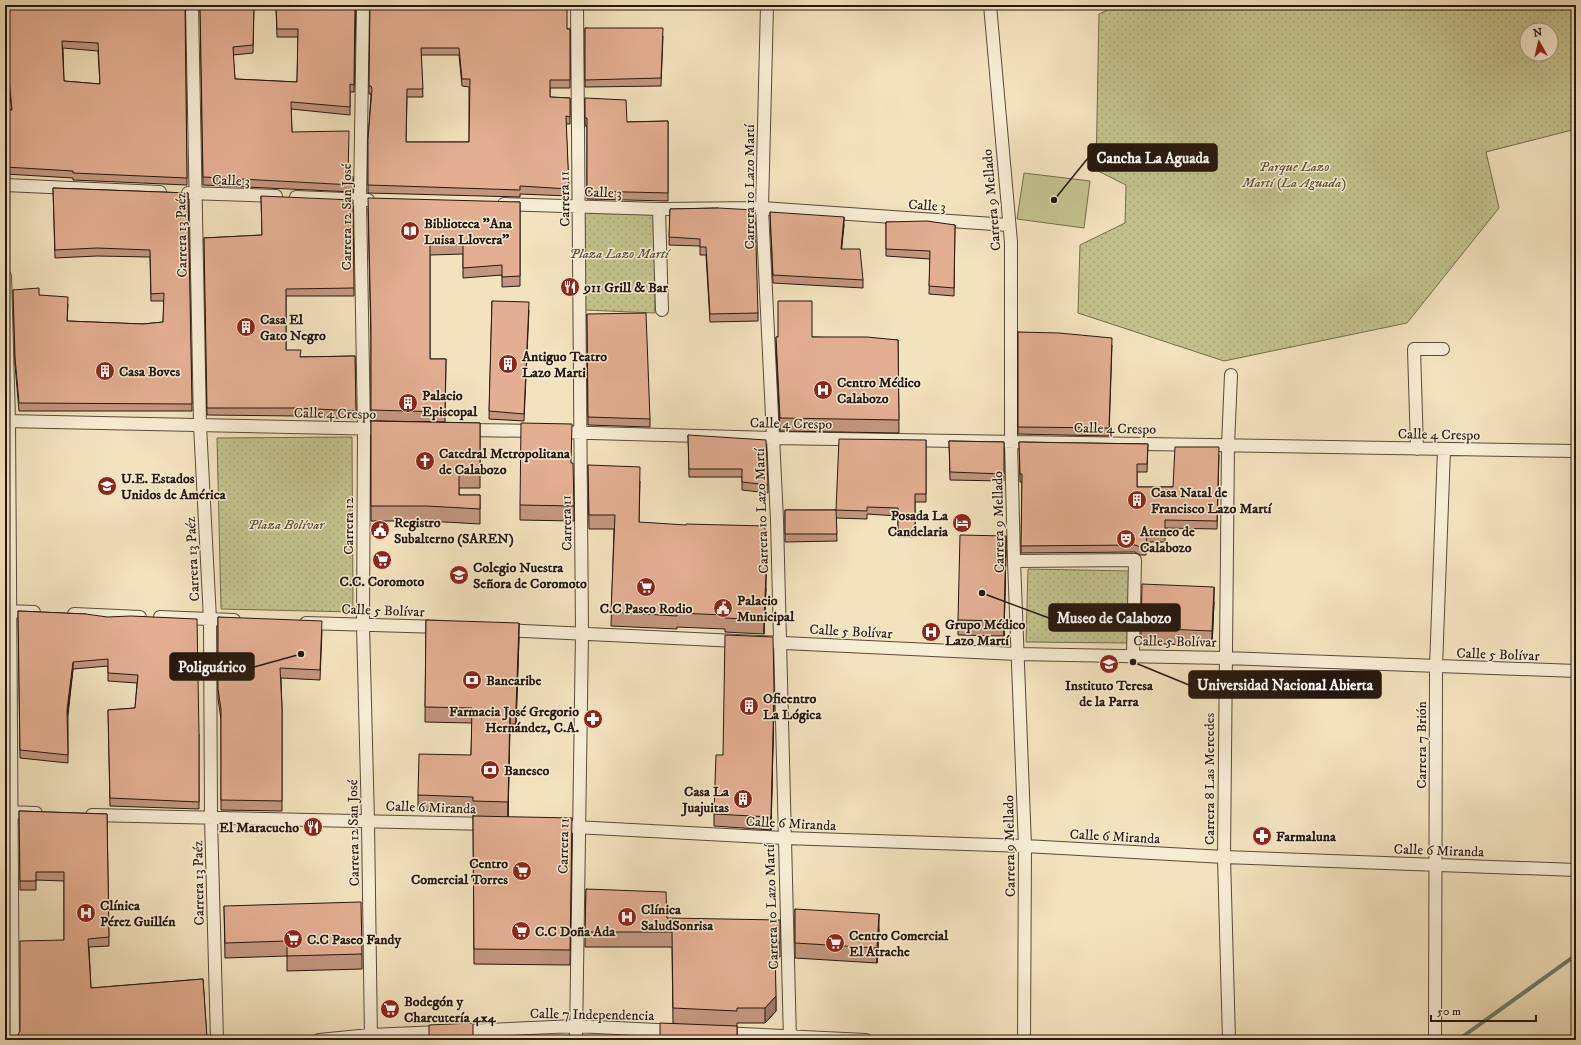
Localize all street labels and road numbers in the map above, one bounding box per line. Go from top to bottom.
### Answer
street label: Carrera 10 Lazo Martí [741,123,759,250]
street label: Carrera 9 Mellado [979,148,1005,252]
street label: Carrera 12 San José [338,163,356,270]
street label: Calle 3 [212,171,250,191]
street label: Carrera 11 [556,171,574,227]
street label: Calle 3 [584,183,622,203]
street label: Carrera 13 Paéz [172,192,192,278]
street label: Calle 3 [908,196,946,216]
street label: Calle 4 Crespo [294,404,376,424]
street label: Calle 4 Crespo [750,414,832,434]
street label: Calle 4 Crespo [1074,419,1156,439]
street label: Calle 4 Crespo [1398,425,1480,445]
street label: Carrera 10 Lazo Martí [751,447,773,574]
street label: Carrera 9 Mellado [989,471,1009,573]
street label: Carrera 11 [558,495,576,551]
street label: Carrera 12 [340,497,358,555]
street label: Carrera 13 Paéz [182,516,204,602]
street label: Calle 5 Bolívar [341,601,426,621]
street label: Calle 5 Bolívar [809,621,894,643]
street label: Calle 5 Bolívar [1133,632,1217,652]
street label: Calle 5 Bolívar [1456,645,1541,665]
street label: Carrera 7 Brión [1413,700,1431,789]
street label: Carrera 8 Las Mercedes [1201,713,1219,845]
street label: Carrera 12 San José [344,779,364,887]
street label: Carrera 9 Mellado [1000,795,1020,897]
street label: Calle 6 Miranda [385,797,477,819]
street label: Calle 6 Miranda [745,813,837,835]
street label: Carrera 11 [555,818,573,874]
street label: Calle 6 Miranda [1069,826,1161,848]
street label: Carrera 13 Paéz [189,840,209,926]
street label: Calle 6 Miranda [1393,840,1485,862]
street label: Carrera 10 Lazo Martí [761,843,783,970]
street label: Calle 7 Independencia [530,1005,654,1025]

